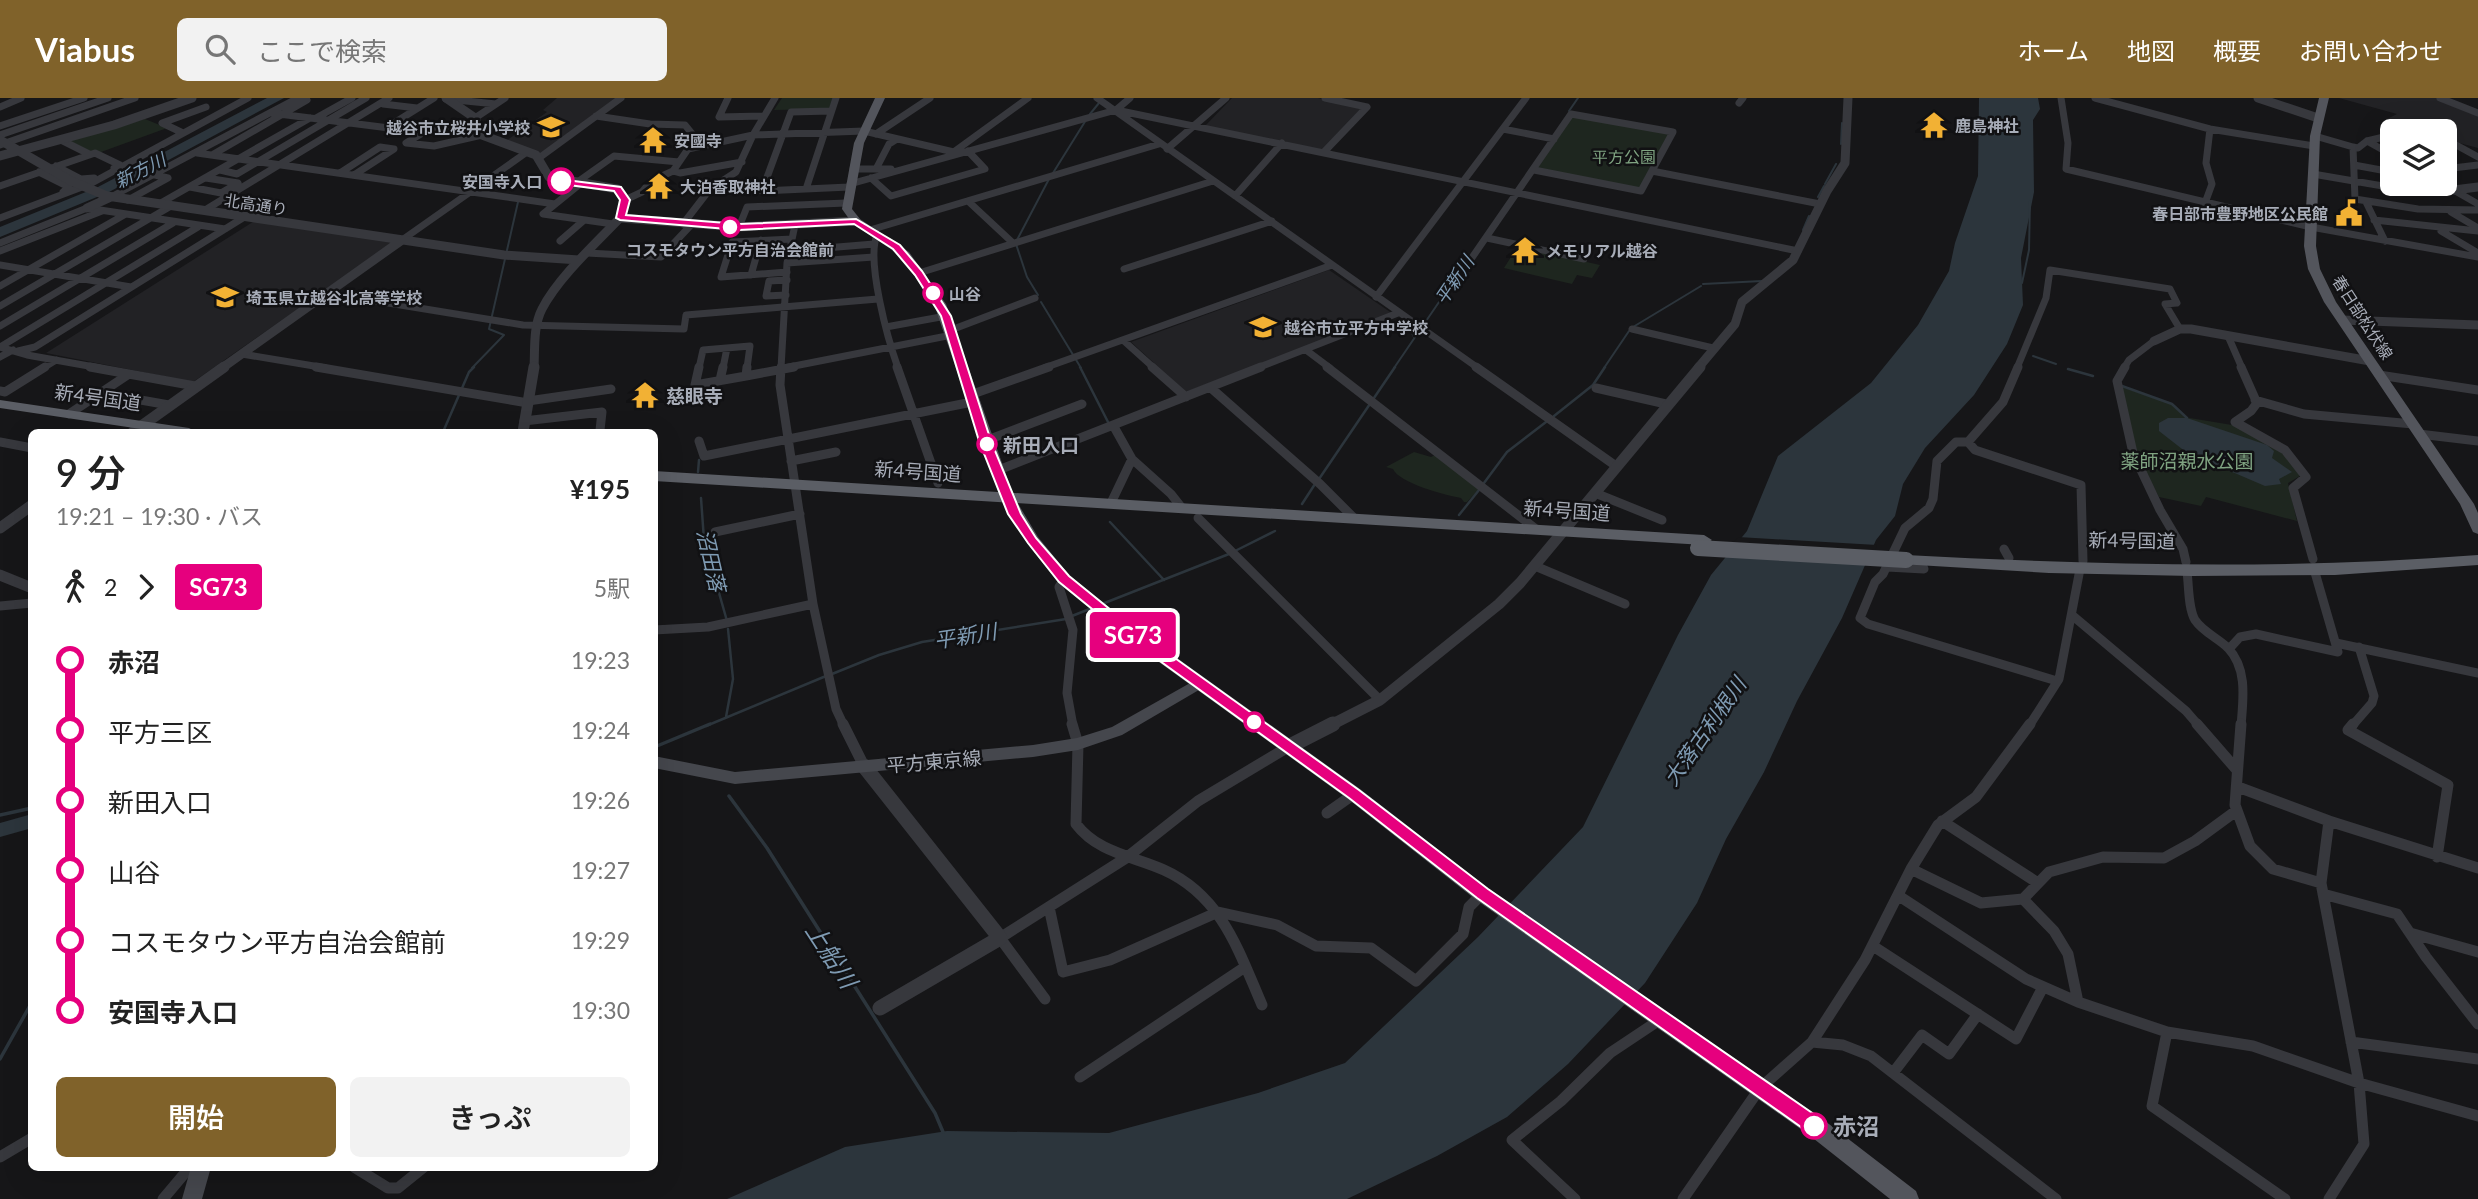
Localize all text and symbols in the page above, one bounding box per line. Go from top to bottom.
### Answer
search box [177,18,667,81]
text: Viabus [35,29,135,69]
icon: search [201,30,239,68]
text: ここで検索 [257,35,387,67]
text: ホーム [2018,36,2089,65]
text: 地図 [2127,36,2175,65]
text: 概要 [2213,36,2261,65]
text: お問い合わせ [2299,36,2443,65]
temple icon: 鹿島神社 [1919,110,1949,140]
school or university icon: 越谷市立桜井小学校 [536,112,566,142]
place label: 鹿島神社 [1955,116,2019,135]
place label: 越谷市立桜井小学校 [386,118,530,137]
map controls [2380,119,2457,196]
button: layers [2380,119,2457,196]
temple icon: 安國寺 [638,125,668,155]
place label: 安國寺 [674,131,722,150]
water label: 新方川 [111,147,171,192]
park label: 平方公園 [1592,147,1656,166]
marker: 安国寺入口 [548,168,574,194]
temple icon: 大泊香取神社 [644,171,674,201]
place label: 安国寺入口 [462,172,542,191]
place label: 大泊香取神社 [680,177,776,196]
street label: 北高通り [223,190,289,218]
public building icon: 春日部市豊野地区公民館 [2334,198,2364,228]
place label: 春日部市豊野地区公民館 [2152,204,2328,223]
marker: コスモタウン平方自治会館前 [720,217,740,237]
temple icon: メモリアル越谷 [1510,235,1540,265]
place label: コスモタウン平方自治会館前 [626,240,834,259]
place label: メモリアル越谷 [1546,241,1658,260]
water label: 平新川 [1430,250,1479,309]
street label: 春日部松伏線 [2329,272,2397,362]
school or university icon: 埼玉県立越谷北高等学校 [210,282,240,312]
marker: 山谷 [923,283,943,303]
place label: 山谷 [949,284,981,303]
place label: 埼玉県立越谷北高等学校 [246,288,422,307]
school or university icon: 越谷市立平方中学校 [1248,312,1278,342]
place label: 越谷市立平方中学校 [1284,318,1428,337]
street label: 新4号国道 [53,380,143,414]
temple icon: 慈眼寺 [630,380,660,410]
place label: 慈眼寺 [666,384,723,407]
place label: 新田入口 [1003,433,1079,456]
marker: 新田入口 [977,434,997,454]
text: 9 分 [56,449,126,495]
park label: 薬師沼親水公園 [2120,449,2254,472]
street label: 新4号国道 [874,456,962,486]
text: ¥195 [570,473,630,505]
street label: 新4号国道 [1523,495,1611,525]
text: 19:21 – 19:30 · バス [56,502,263,530]
water label: 沼田落 [693,526,732,596]
street label: 新4号国道 [2088,528,2176,552]
icon: walk [56,568,94,606]
icon: forward [127,568,165,606]
text: SG73 [189,572,248,601]
text: 2 [104,573,117,601]
text: 5駅 [594,574,630,602]
line badge: SG73 [1084,612,1182,658]
water label: 平新川 [932,617,1000,652]
text: SG73 [1104,620,1162,649]
text: 赤沼 [108,646,160,678]
text: 19:23 [571,646,630,674]
water label: 大落古利根川 [1658,671,1752,790]
unlabelled marker [1244,712,1264,732]
text: 平方三区 [108,716,212,748]
text: 19:24 [571,716,630,744]
street label: 平方東京線 [886,745,982,777]
text: 新田入口 [108,786,212,818]
text: 19:26 [571,786,630,814]
text: 山谷 [108,856,160,888]
text: 19:27 [571,856,630,884]
water label: 上船川 [800,917,865,996]
text: コスモタウン平方自治会館前 [108,926,446,958]
text: 19:29 [571,926,630,954]
text: 安国寺入口 [108,996,238,1028]
text: 19:30 [571,996,630,1024]
button: 開始 [56,1077,336,1157]
button: きっぷ [350,1077,630,1157]
place label: 赤沼 [1833,1112,1879,1140]
marker: 赤沼 [1801,1113,1827,1139]

